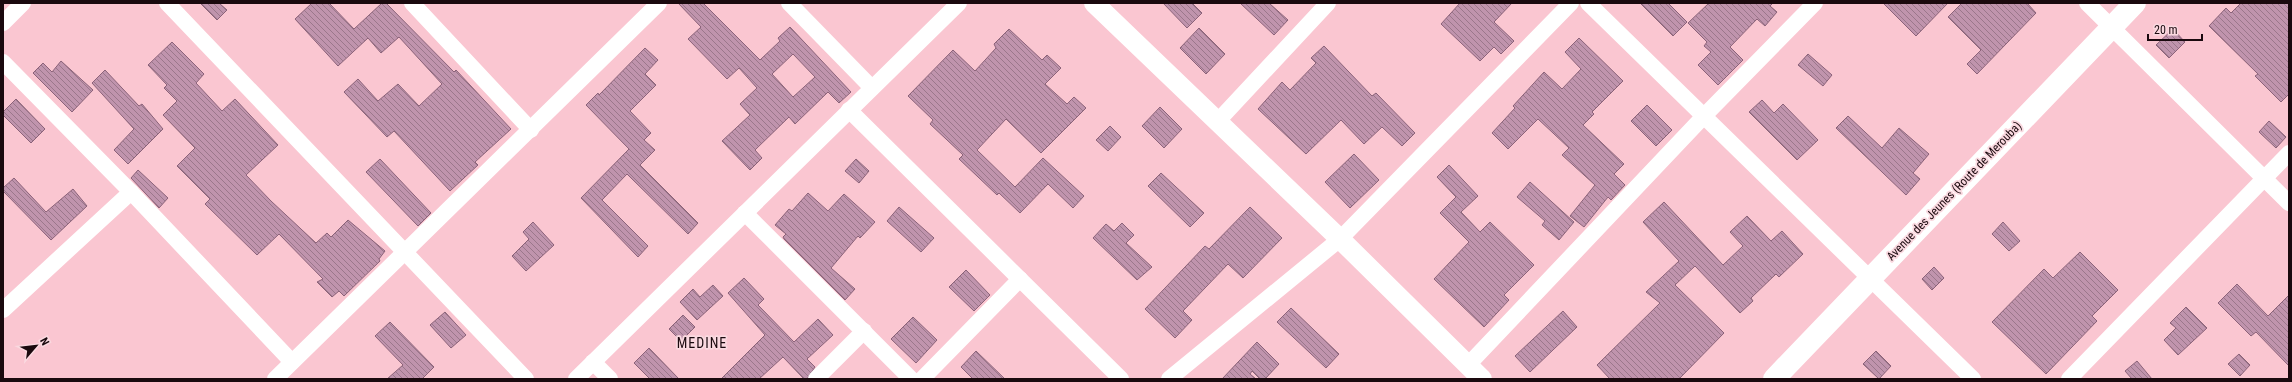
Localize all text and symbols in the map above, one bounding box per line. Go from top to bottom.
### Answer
scale bar [2148,16,2202,42]
text: 20 m [2154,23,2178,37]
street label: Avenue des Jeunes (Route de Merouba) [1884,119,2024,263]
north arrow [16,326,56,366]
district label: MEDINE [677,335,727,351]
text: N [37,336,52,348]

